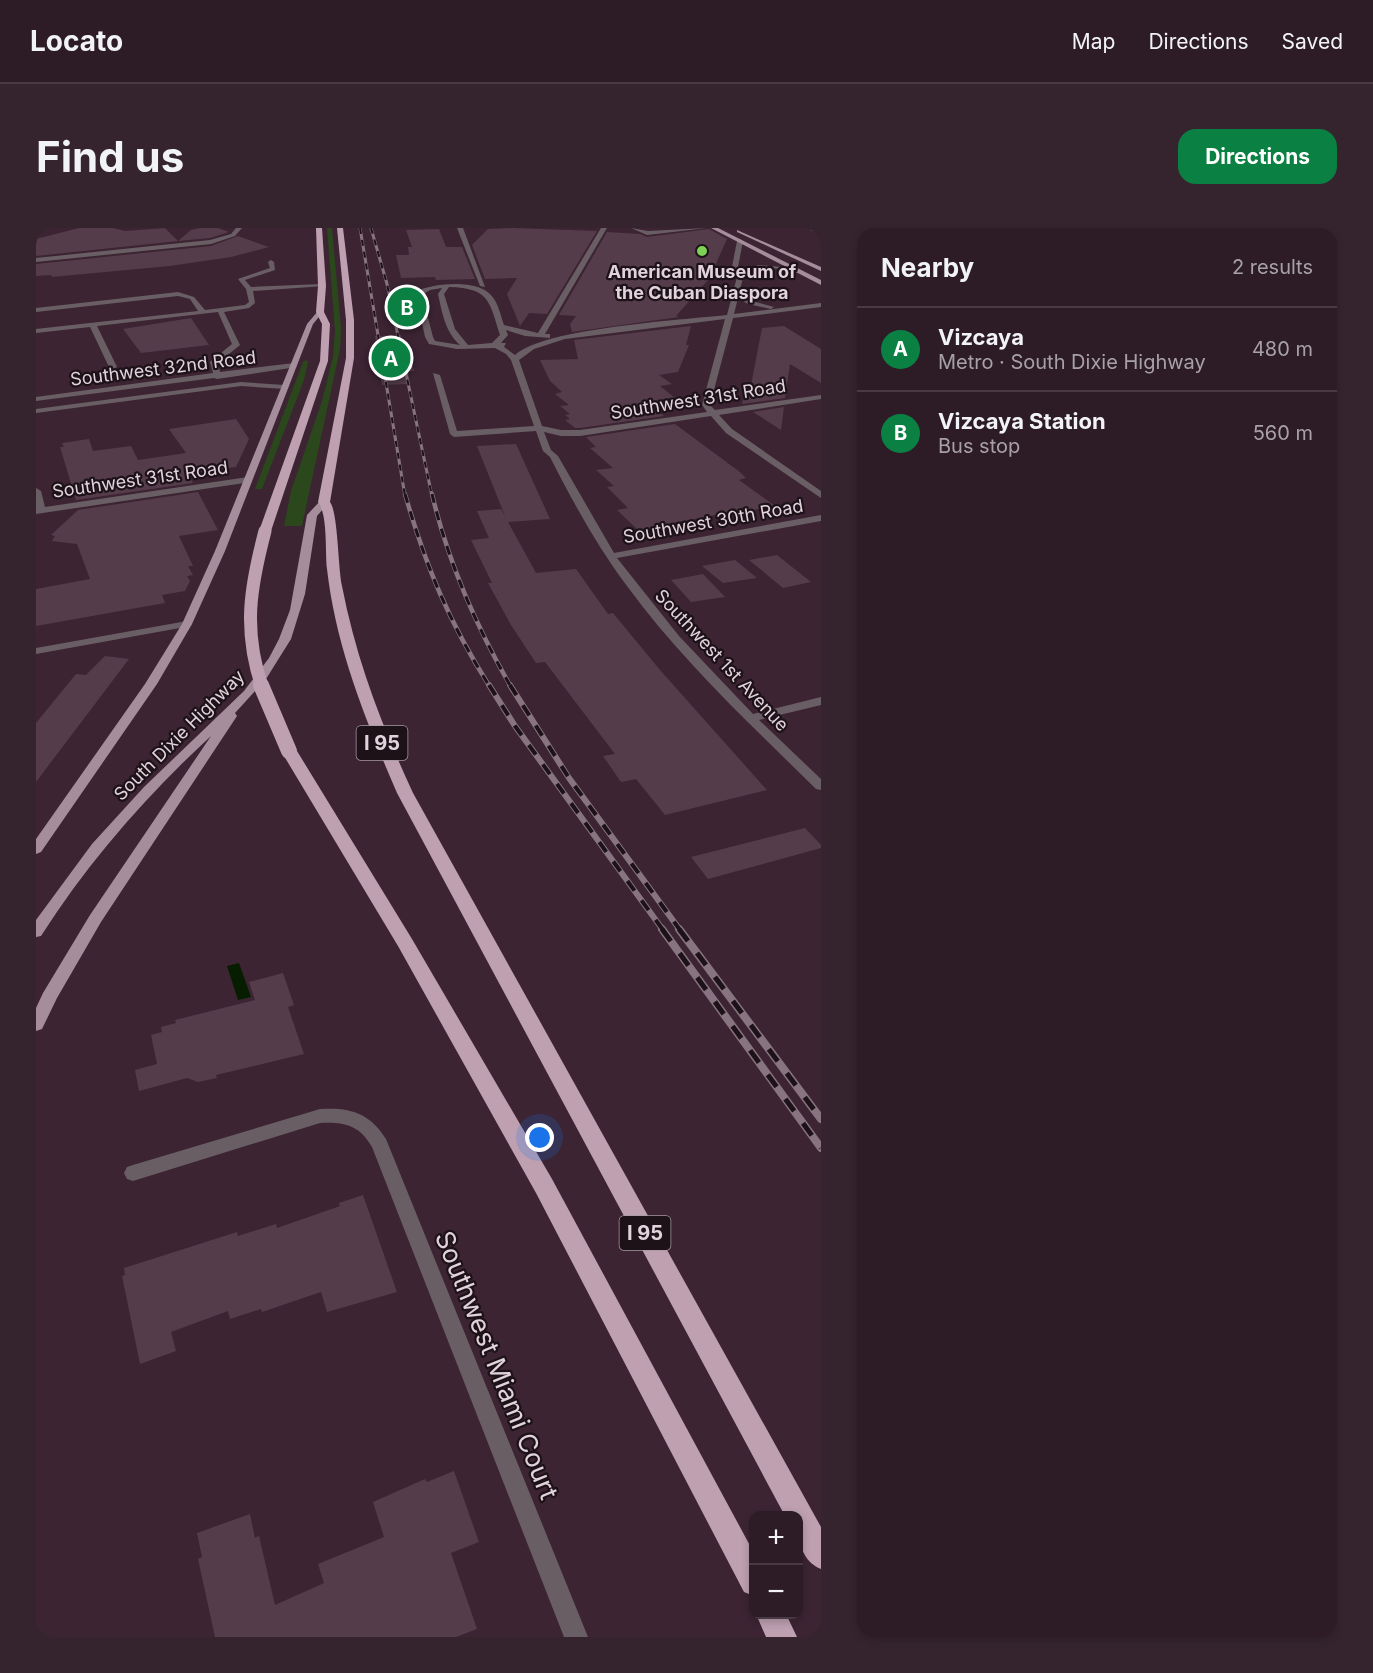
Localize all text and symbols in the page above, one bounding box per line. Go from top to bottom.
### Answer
text: Locato [30,24,123,58]
text: Map [1072,29,1115,54]
text: Directions [1148,29,1249,54]
text: Saved [1282,29,1343,54]
button: Directions [1178,129,1337,184]
text: Find us [36,131,184,182]
marker: American Museum of the Cuban Diaspora [695,244,709,258]
text: Nearby [881,252,974,283]
text: 2 results [1232,255,1313,279]
place label: American Museum of the Cuban Diaspora [608,261,796,303]
pin: B [388,284,427,329]
text: Vizcaya [938,324,1024,350]
pin: A [372,336,410,380]
text: A [893,337,908,361]
text: 480 m [1252,337,1313,361]
street label: Southwest 32nd Road [69,346,257,390]
text: Metro · South Dixie Highway [938,350,1206,374]
street label: Southwest 31st Road [609,375,787,423]
text: Vizcaya Station [938,408,1106,434]
text: B [894,421,907,445]
text: 560 m [1253,421,1313,445]
text: Bus stop [938,434,1020,458]
street label: Southwest 31st Road [51,456,229,502]
street label: Southwest 30th Road [621,495,805,547]
street label: Southwest 1st Avenue [651,585,793,735]
street label: South Dixie Highway [109,665,249,805]
road number: I 95 [356,726,408,760]
your location [525,1123,554,1152]
road number: I 95 [620,1216,670,1250]
street label: Southwest Miami Court [429,1226,565,1504]
map controls [749,1511,803,1619]
button: + [749,1511,803,1565]
button: − [749,1565,803,1619]

